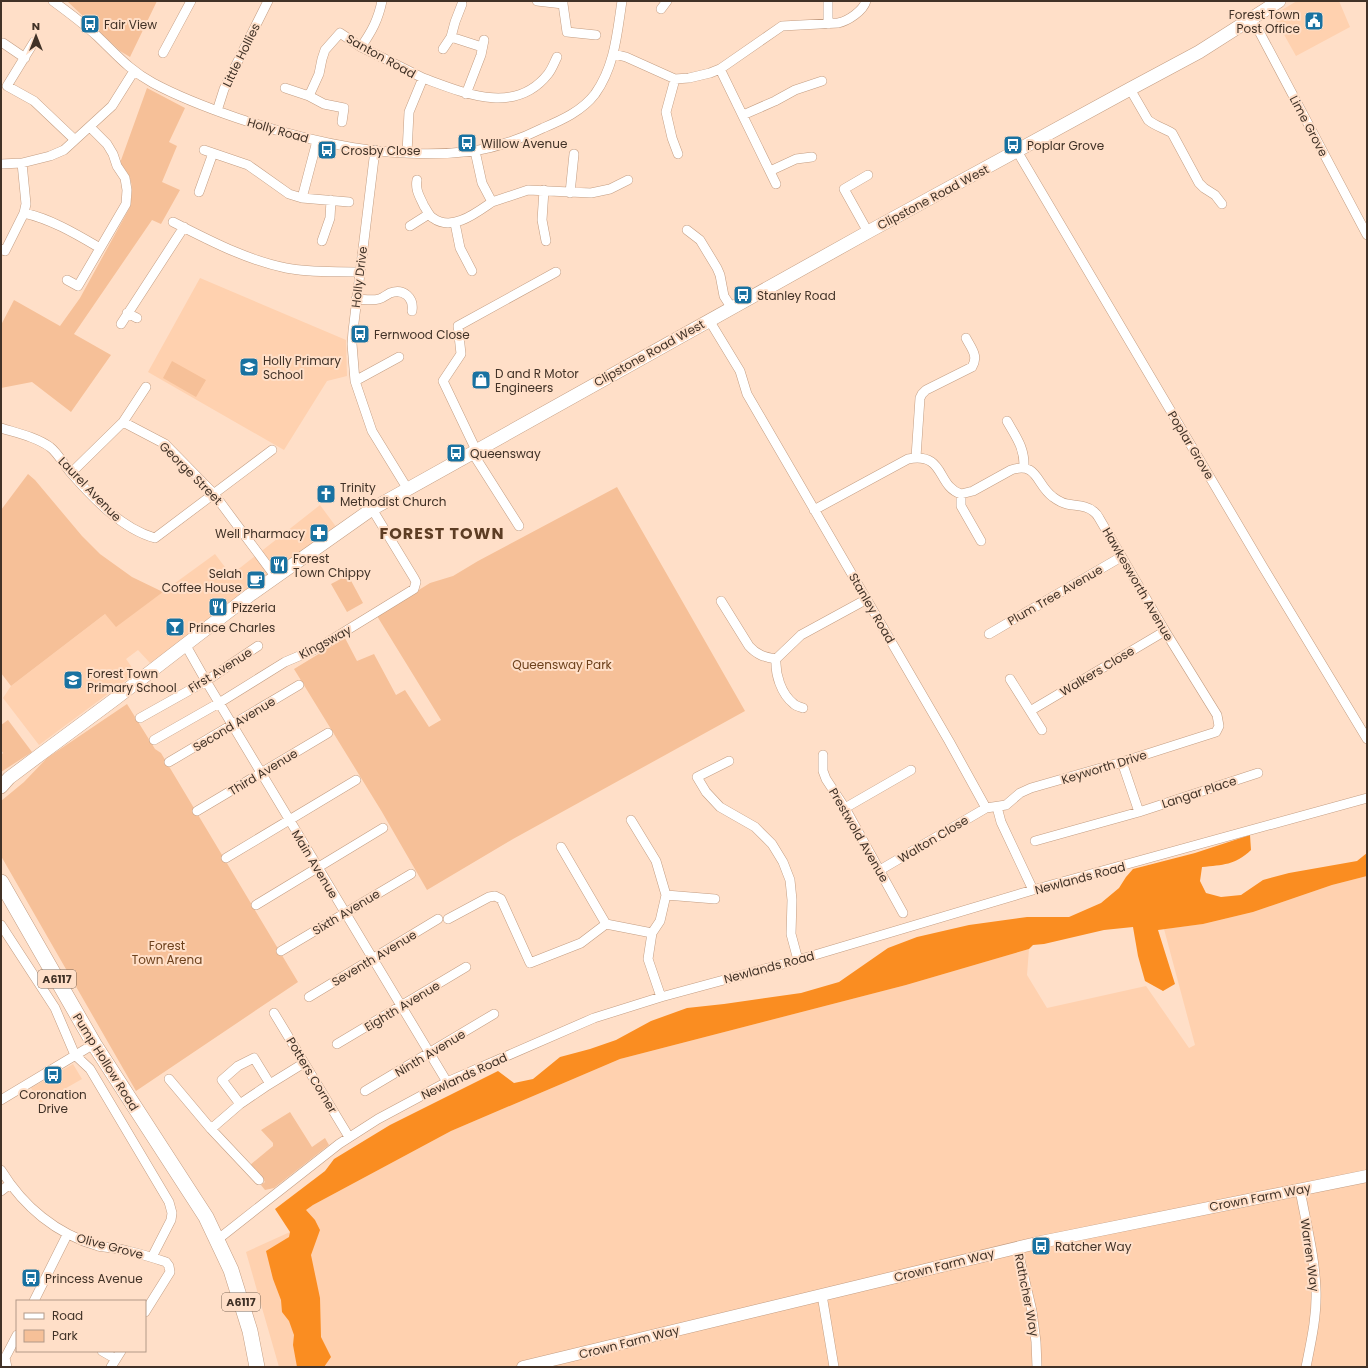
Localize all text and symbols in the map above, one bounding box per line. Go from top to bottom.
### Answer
place label: Forest Town Post Office [1229,6,1300,37]
public building icon: Forest Town Post Office [1303,10,1325,32]
bus stop icon: Fair View [79,13,101,35]
north arrow [16,16,56,56]
place label: Fair View [104,16,157,33]
text: N [32,18,40,34]
street label: Little Hollies [218,20,264,90]
street label: Santon Road [343,30,419,82]
street label: Lime Grove [1286,93,1332,159]
street label: Holly Road [245,113,311,147]
bus stop icon: Willow Avenue [456,132,478,154]
bus stop icon: Poplar Grove [1002,134,1024,156]
place label: Willow Avenue [481,135,567,152]
place label: Poplar Grove [1027,137,1104,154]
bus stop icon: Crosby Close [316,139,338,161]
place label: Crosby Close [341,142,420,159]
street label: Clipstone Road West [874,160,992,234]
street label: Holly Drive [347,245,371,309]
bus stop icon: Stanley Road [732,284,754,306]
place label: Stanley Road [757,287,836,304]
street label: Clipstone Road West [591,315,707,391]
bus stop icon: Fernwood Close [349,323,371,345]
place label: Fernwood Close [374,326,470,343]
place label: Holly Primary School [263,352,341,383]
school or university icon: Holly Primary School [238,356,260,378]
place label: D and R Motor Engineers [495,365,579,396]
shop icon: D and R Motor Engineers [470,369,492,391]
street label: Poplar Grove [1164,408,1218,482]
street label: George Street [156,438,226,508]
bus stop icon: Queensway [445,442,467,464]
place label: Queensway [470,445,541,462]
street label: Laurel Avenue [55,453,125,525]
place label: Trinity Methodist Church [340,479,446,510]
church icon: Trinity Methodist Church [315,483,337,505]
pharmacy icon: Well Pharmacy [308,522,330,544]
district label: FOREST TOWN [379,522,505,545]
street label: Hawkesworth Avenue [1099,524,1177,644]
place label: Well Pharmacy [215,525,305,542]
place label: Forest Town Chippy [293,550,371,581]
restaurant icon: Forest Town Chippy [268,554,290,576]
street label: Plum Tree Avenue [1004,561,1106,629]
place label: Selah Coffee House [162,565,242,596]
cafe icon: Selah Coffee House [245,569,267,591]
street label: Stanley Road [845,570,899,646]
restaurant icon: Pizzeria [207,596,229,618]
place label: Pizzeria [232,599,276,616]
bar icon: Prince Charles [164,616,186,638]
place label: Prince Charles [189,619,275,636]
street label: Kingsway [296,621,354,663]
street label: Walkers Close [1057,642,1137,700]
street label: First Avenue [185,644,255,696]
park label: Queensway Park [512,656,613,673]
place label: Forest Town Primary School [87,665,177,696]
school or university icon: Forest Town Primary School [62,669,84,691]
street label: Second Avenue [190,693,278,755]
street label: Third Avenue [225,745,301,799]
street label: Keyworth Drive [1059,746,1149,788]
street label: Langar Place [1159,772,1239,812]
street label: Prestwold Avenue [825,785,893,885]
street label: Walton Close [895,811,971,867]
street label: Main Avenue [288,826,342,902]
street label: Newlands Road [1033,858,1127,898]
street label: Sixth Avenue [309,885,383,939]
street label: Seventh Avenue [328,926,420,990]
park label: Forest Town Arena [132,937,202,968]
street label: Newlands Road [722,947,816,987]
road number: A6117 [38,970,76,988]
street label: Eighth Avenue [361,977,443,1035]
street label: Pump Hollow Road [69,1010,143,1114]
street label: Ninth Avenue [392,1025,468,1081]
street label: Potters Corner [283,1034,342,1117]
street label: Newlands Road [418,1049,510,1103]
bus stop icon: Coronation Drive [42,1064,64,1086]
place label: Coronation Drive [19,1086,87,1117]
street label: Crown Farm Way [1208,1179,1312,1215]
street label: Warren Way [1296,1217,1324,1293]
street label: Olive Grove [75,1229,145,1263]
bus stop icon: Ratcher Way [1030,1235,1052,1257]
place label: Ratcher Way [1055,1238,1132,1255]
street label: Crown Farm Way [892,1244,996,1286]
street label: Rathcher Way [1011,1252,1043,1338]
bus stop icon: Princess Avenue [20,1267,42,1289]
place label: Princess Avenue [45,1270,143,1287]
road number: A6117 [222,1293,260,1311]
legend [16,1300,146,1352]
text: Road [52,1307,83,1324]
street label: Crown Farm Way [577,1321,681,1363]
text: Park [52,1327,79,1344]

